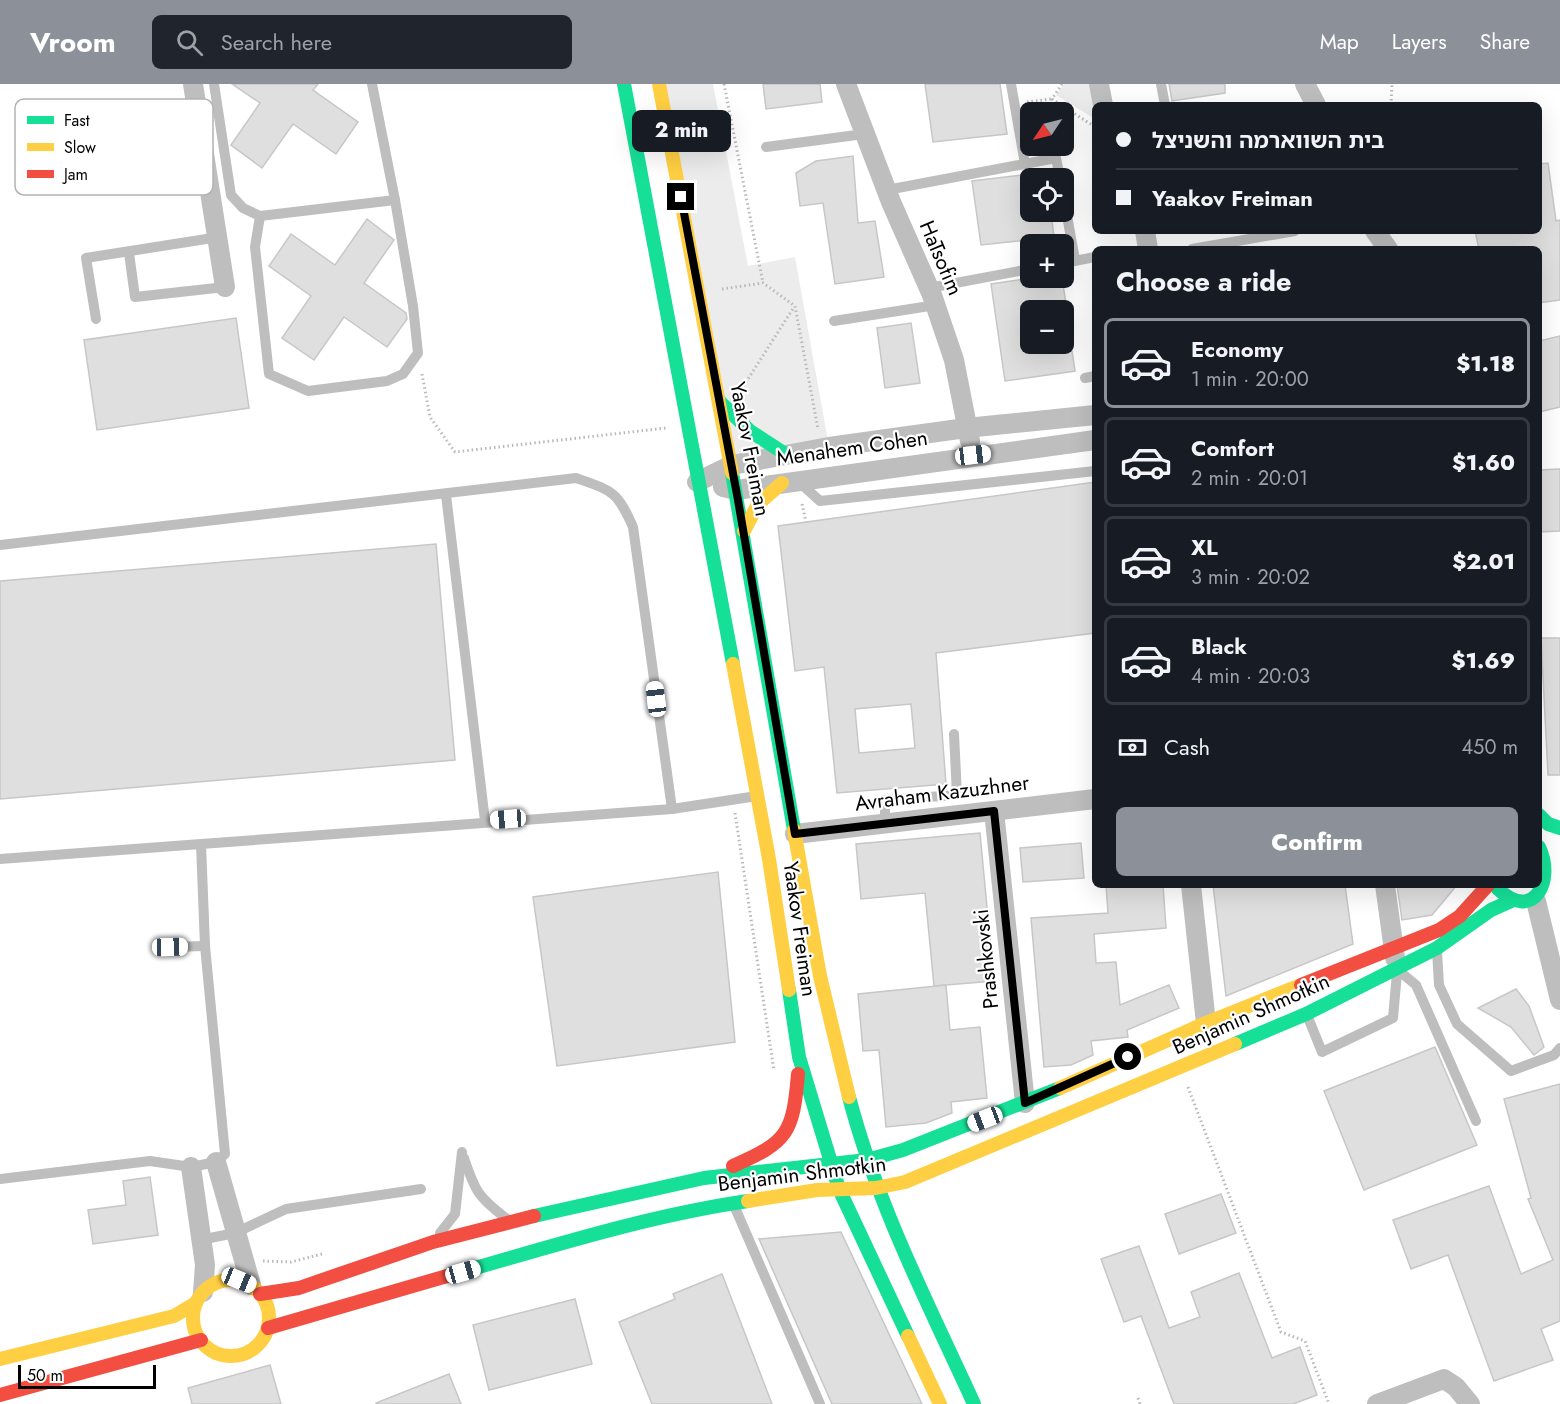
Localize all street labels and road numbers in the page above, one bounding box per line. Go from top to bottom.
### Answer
street label: HaTsofim [912,216,970,300]
street label: Yaakov Freiman [722,379,778,519]
street label: Menahem Cohen [775,423,929,473]
street label: Avraham Kazuzhner [853,767,1032,819]
street label: Yaakov Freiman [776,859,824,999]
street label: Prashkovski [966,908,1006,1010]
street label: Benjamin Shmotkin [1168,966,1334,1062]
street label: Benjamin Shmotkin [716,1149,888,1199]

